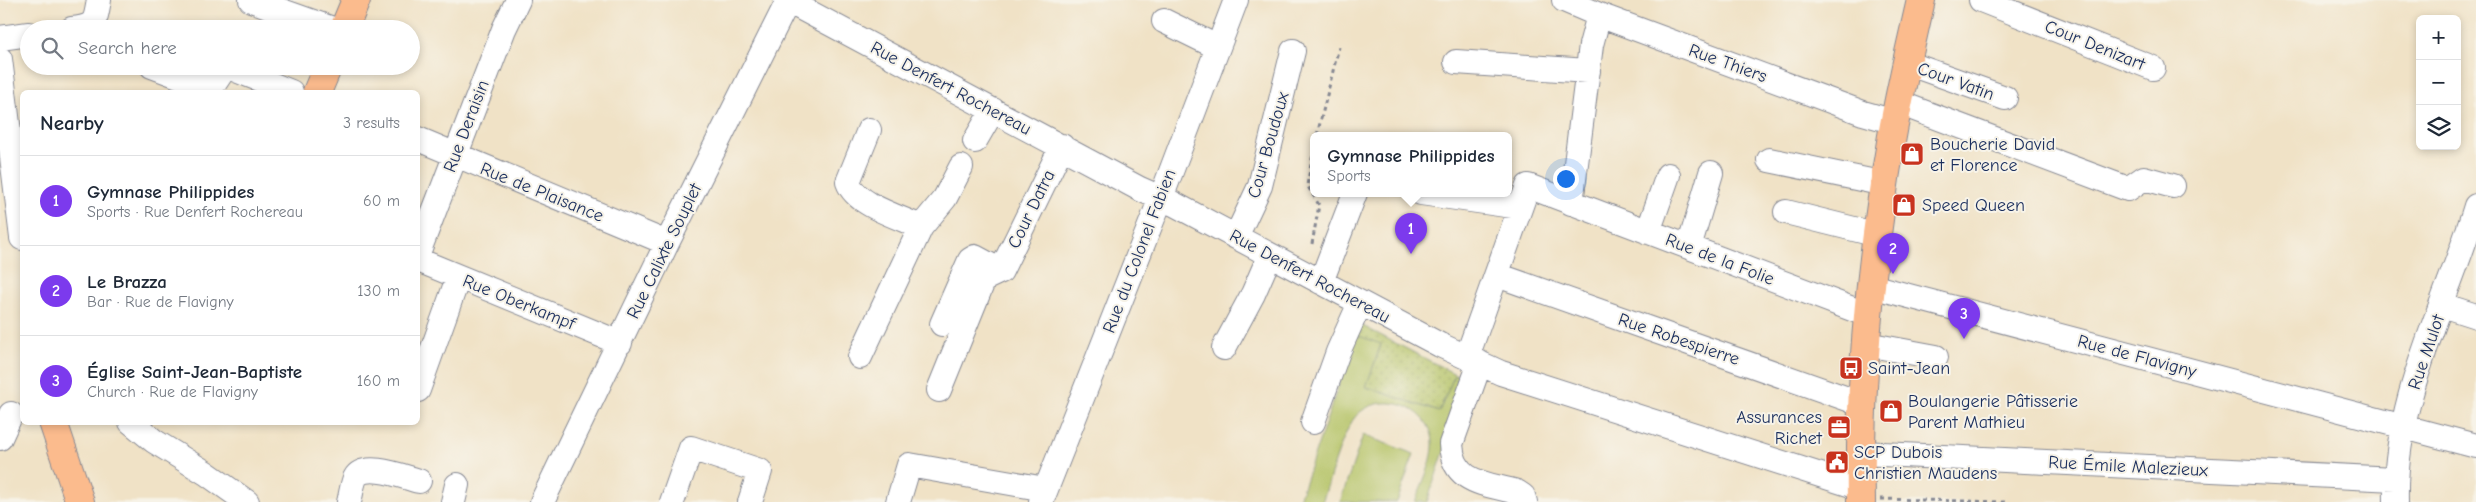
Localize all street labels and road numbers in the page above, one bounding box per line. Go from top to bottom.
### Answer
street label: Cour Denizart [2042,16,2149,75]
street label: Rue Denfert Rochereau [867,37,1035,140]
street label: Rue Thiers [1686,40,1770,87]
street label: Cour Vatin [1915,58,1997,105]
street label: Rue Deraisin [439,77,494,175]
street label: Cour Boudoux [1243,89,1294,201]
street label: Rue de Plaisance [477,158,607,227]
street label: Rue du Colonel Fabien [1098,166,1180,336]
street label: Cour Datra [1003,167,1059,252]
street label: Rue Calixte Souplet [623,179,707,322]
street label: Rue Denfert Rochereau [1226,225,1394,328]
street label: Rue de la Folie [1663,229,1777,290]
street label: Rue Oberkampf [460,270,579,335]
street label: Rue Robespierre [1615,309,1742,370]
street label: Rue Mulot [2404,311,2449,392]
street label: Rue de Flavigny [2075,331,2200,383]
street label: Rue Émile Malezieux [2048,451,2209,481]

